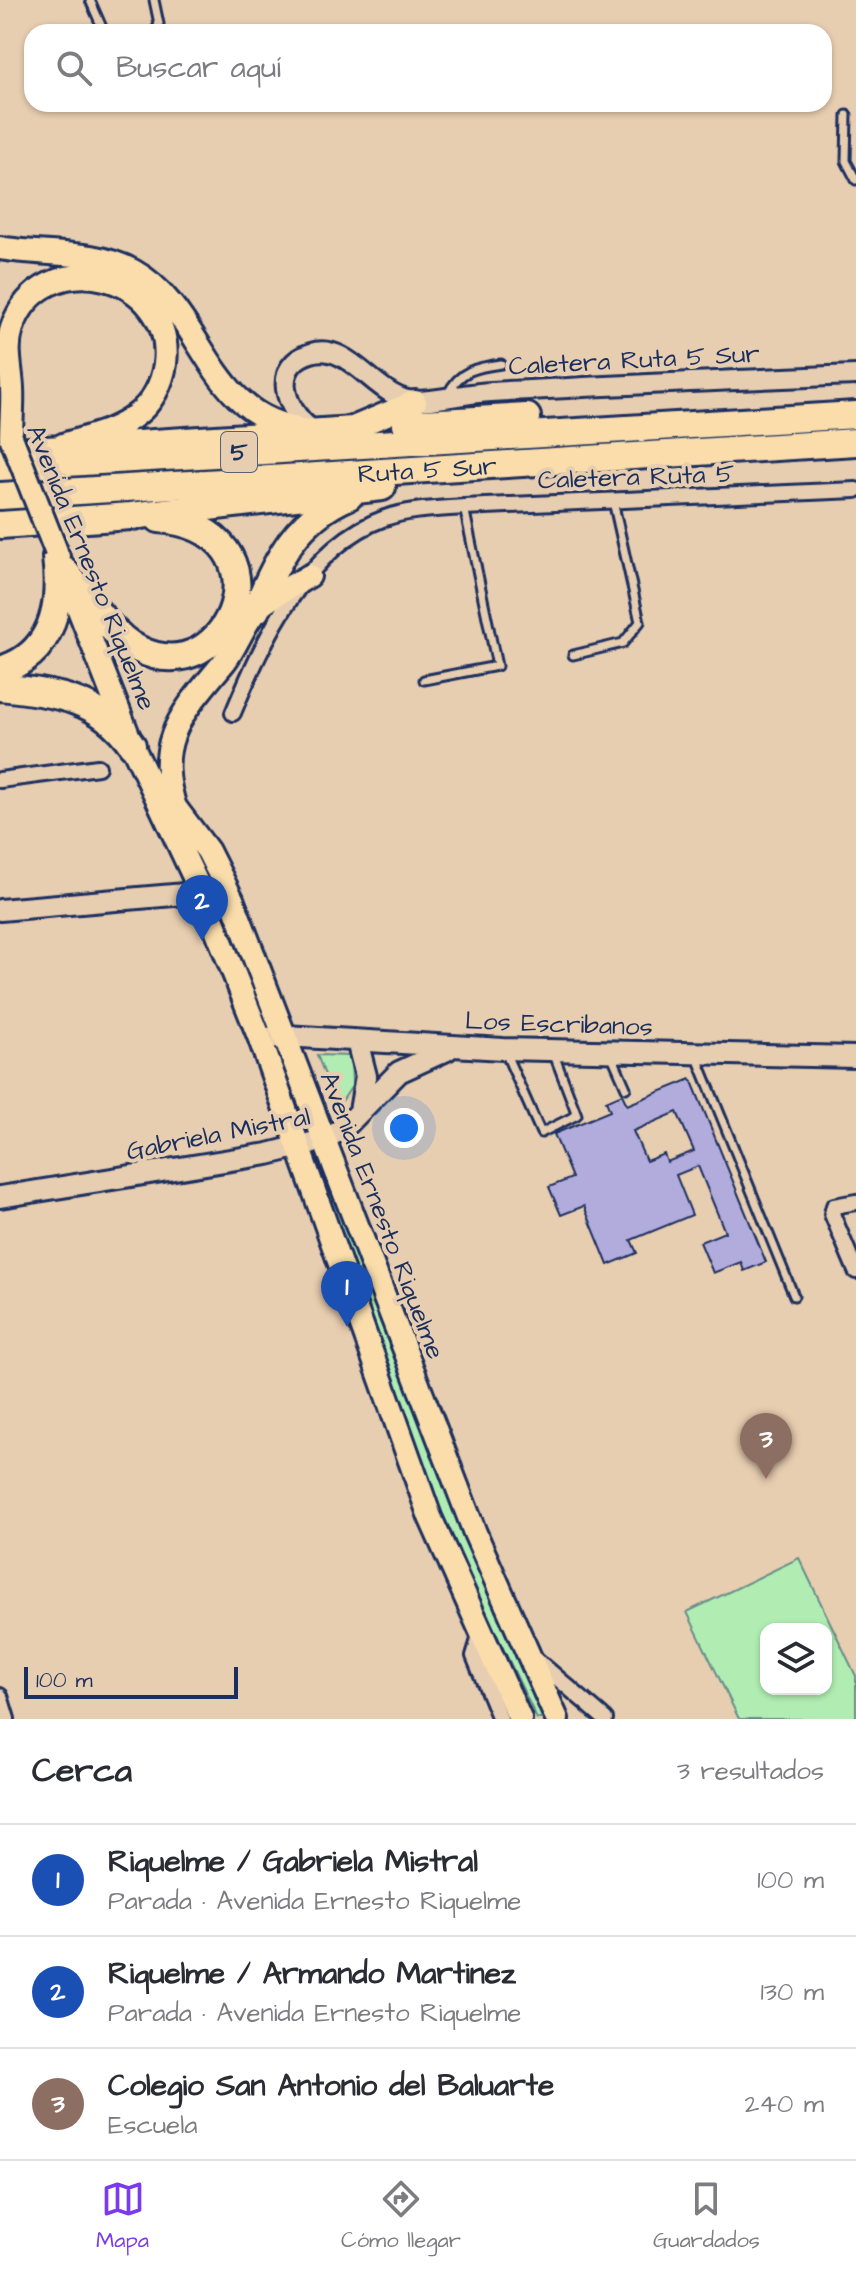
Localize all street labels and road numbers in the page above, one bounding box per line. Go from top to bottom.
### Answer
street label: Caletera Ruta 5 Sur [508,335,760,385]
street label: Avenida Ernesto Riquelme [17,419,165,716]
road number: 5 [221,432,257,472]
street label: Ruta 5 Sur [357,448,498,492]
street label: Caletera Ruta 5 [537,456,735,498]
street label: Los Escribanos [465,1003,653,1045]
street label: Avenida Ernesto Riquelme [311,1067,454,1364]
street label: Gabriela Mistral [123,1099,313,1169]

